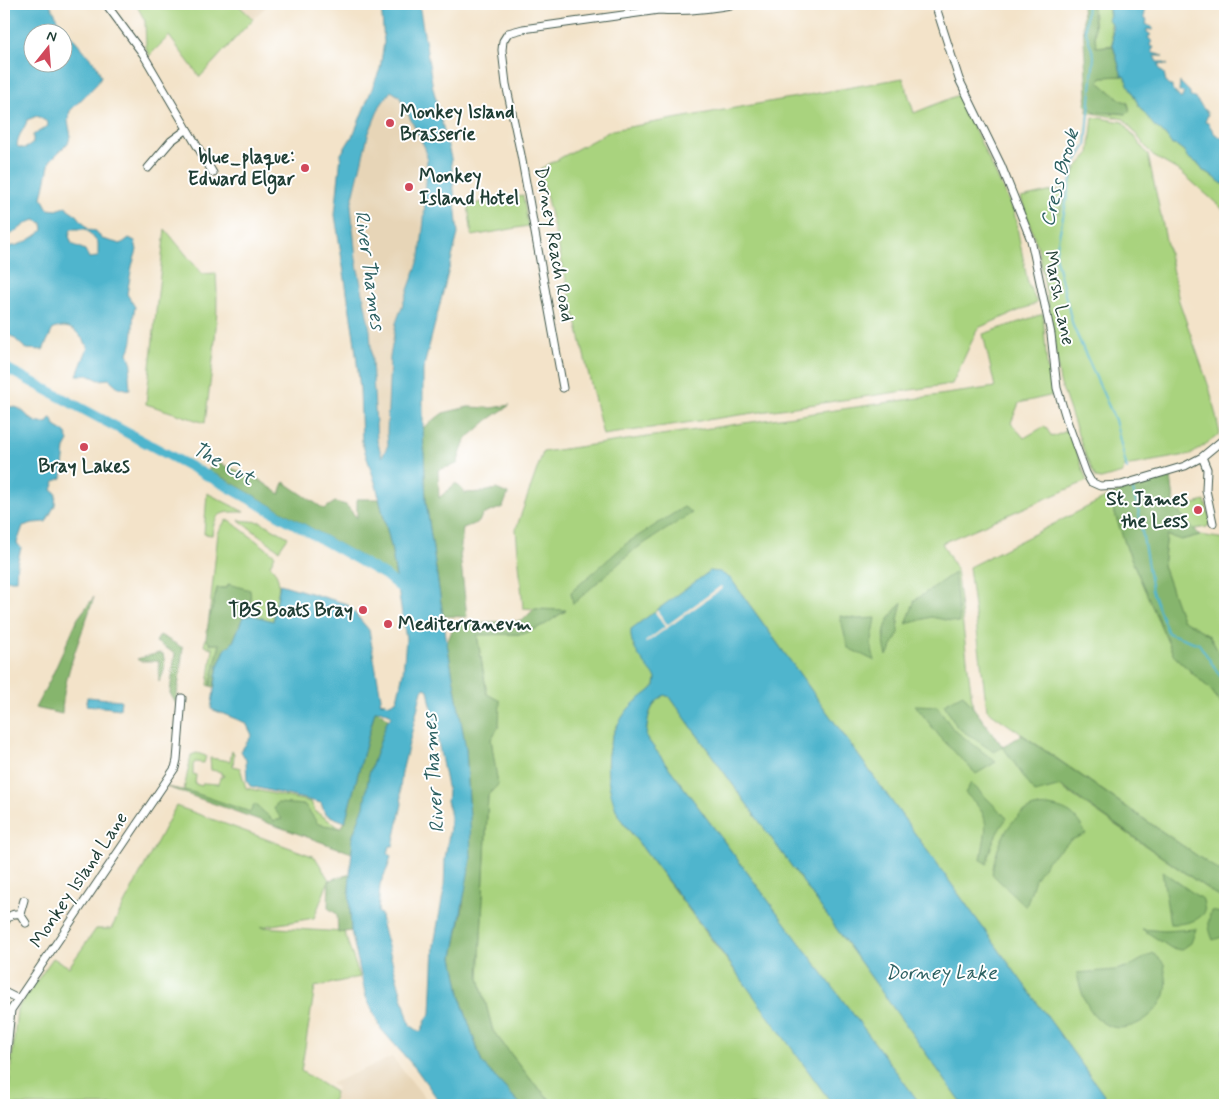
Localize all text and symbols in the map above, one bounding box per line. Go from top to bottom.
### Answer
north arrow [22,22,72,72]
text: N [44,27,59,46]
place label: Monkey Island Brasserie [400,100,514,147]
marker: Monkey Island Brasserie [384,117,396,129]
water label: Cress Brook [1034,124,1086,230]
place label: blue_plaque: Edward Elgar [188,145,295,195]
marker: blue_plaque: Edward Elgar [299,162,311,174]
place label: Monkey Island Hotel [419,164,519,211]
street label: Dorney Reach Road [527,164,580,324]
marker: Monkey Island Hotel [403,181,415,193]
water label: River Thames [347,209,391,333]
street label: Marsh Lane [1038,248,1080,348]
water label: The Cut [187,436,260,493]
marker: Bray Lakes [78,441,90,453]
place label: Bray Lakes [38,454,130,479]
place label: St. James the Less [1106,487,1189,534]
marker: St. James the Less [1192,504,1204,516]
place label: TBS Boats Bray [228,598,353,623]
marker: TBS Boats Bray [357,604,369,616]
place label: Mediterranevm [398,612,532,637]
marker: Mediterranevm [382,618,394,630]
water label: River Thames [416,710,452,834]
street label: Monkey Island Lane [24,807,135,953]
water label: Dorney Lake [885,960,998,987]

